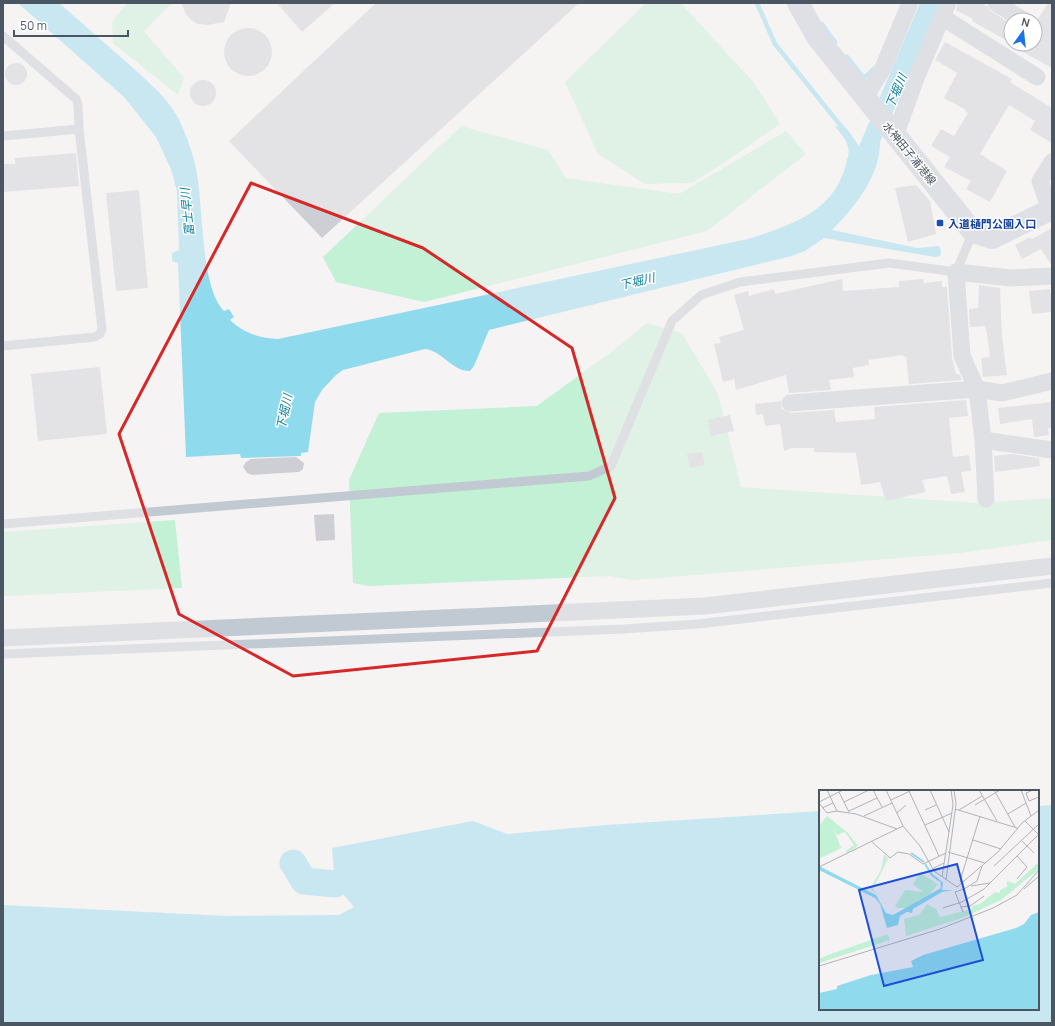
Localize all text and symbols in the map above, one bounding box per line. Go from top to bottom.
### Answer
scale bar [14,12,128,38]
north arrow [1003,12,1043,52]
text: N [1020,14,1032,30]
text: 50 m [20,17,47,34]
water label: 下堀川 [881,69,912,111]
street label: 水神田子浦港線 [880,118,940,188]
water label: 富士早川 [176,185,198,237]
place label: 入道樋門公園入口 [948,216,1036,231]
marker: 入道樋門公園入口 [935,218,945,228]
water label: 下堀川 [618,268,658,293]
water label: 下堀川 [272,391,296,431]
inset map [819,790,1039,1010]

